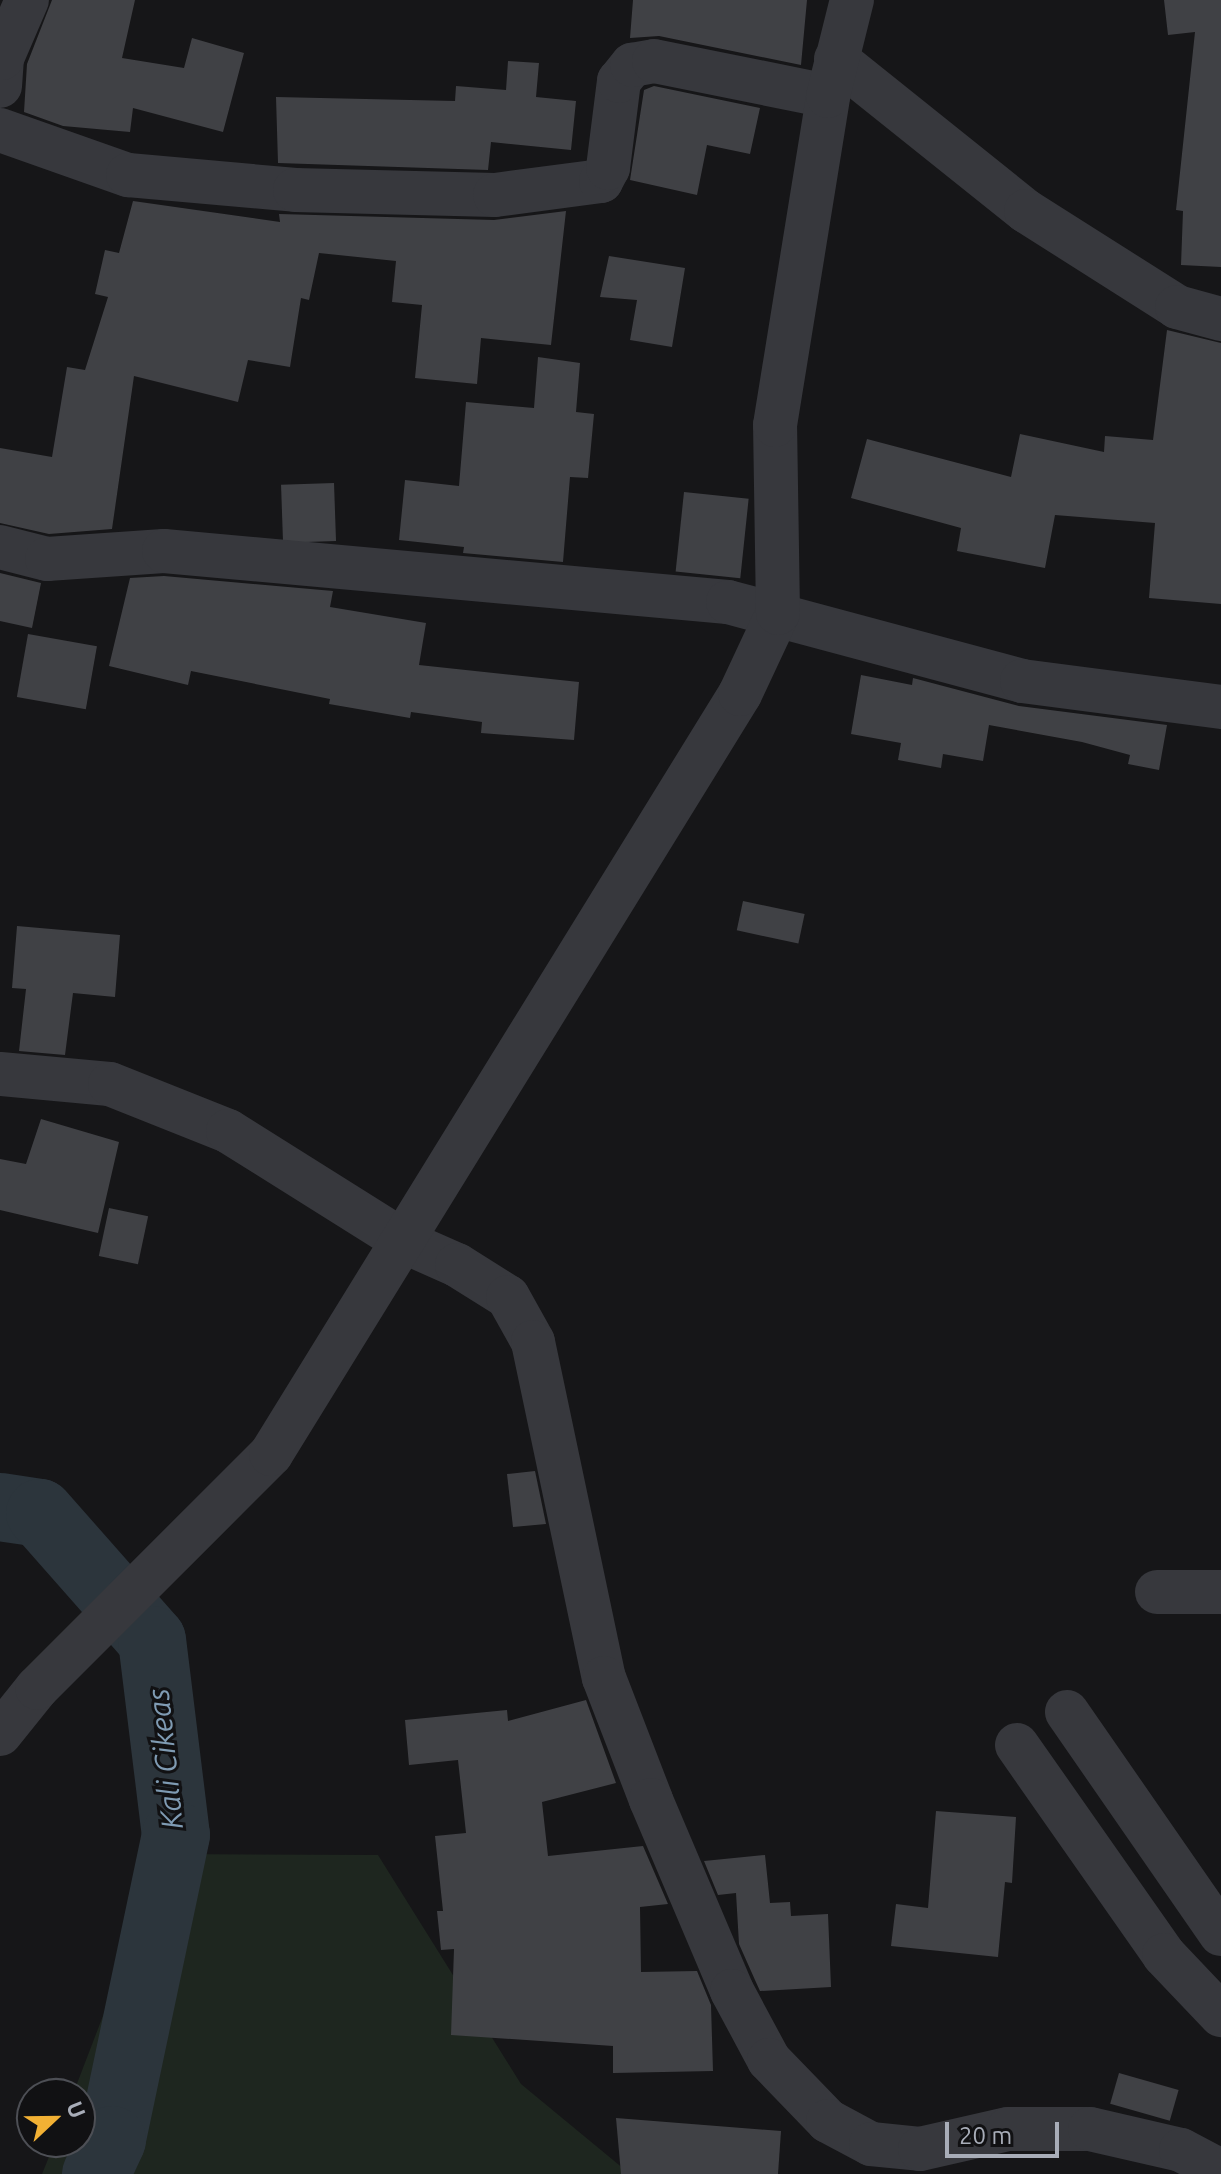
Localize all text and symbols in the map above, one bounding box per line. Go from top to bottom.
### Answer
water label: Kali Cikeas [140,1687,190,1831]
north arrow [16,2078,96,2158]
text: U [62,2098,91,2121]
scale bar [949,2106,1063,2156]
text: 20 m [959,2122,1012,2149]

